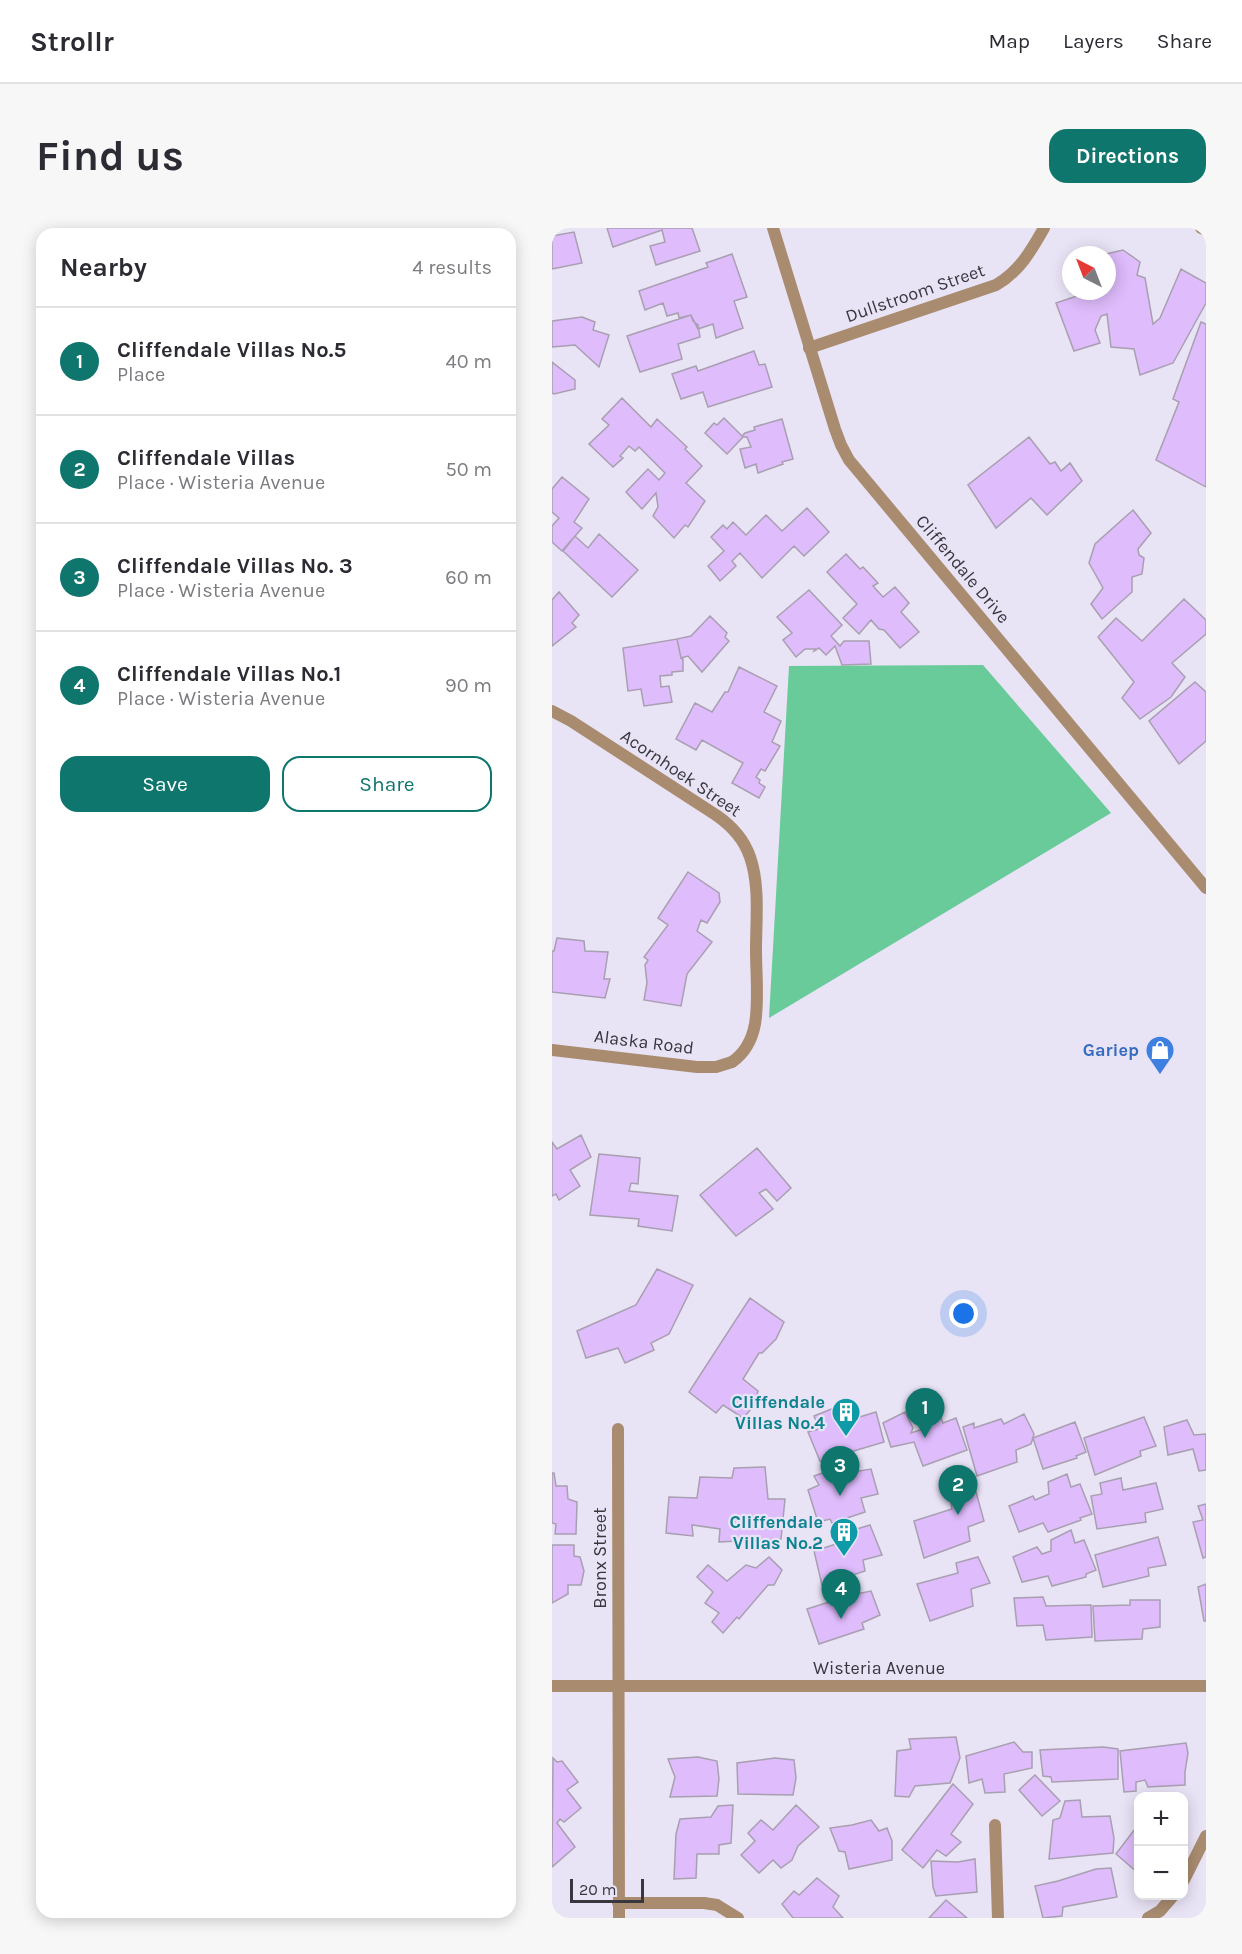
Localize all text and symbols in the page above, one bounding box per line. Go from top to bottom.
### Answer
text: Strollr [30,25,114,58]
text: Map [988,29,1030,53]
text: Layers [1063,29,1124,53]
text: Share [1157,29,1212,53]
button: Directions [1049,129,1206,183]
text: Find us [36,131,184,181]
north arrow [1062,246,1116,300]
text: Nearby [60,252,147,283]
text: 4 results [412,256,492,279]
street label: Dullstroom Street [842,259,988,327]
text: Cliffendale Villas No.5 [117,337,346,363]
text: 1 [76,350,83,373]
text: 40 m [446,350,492,373]
text: Place [117,363,165,386]
text: Cliffendale Villas [117,445,295,471]
text: 2 [73,458,86,481]
text: 50 m [445,458,492,481]
text: Place · Wisteria Avenue [117,471,325,494]
street label: Cliffendale Drive [911,510,1015,628]
text: Cliffendale Villas No. 3 [117,553,353,579]
text: 3 [73,566,86,589]
text: 60 m [445,566,492,589]
text: Place · Wisteria Avenue [117,579,325,602]
text: Cliffendale Villas No.1 [117,661,341,687]
text: 4 [74,674,85,697]
text: 90 m [445,674,492,697]
text: Place · Wisteria Avenue [117,687,325,710]
street label: Acornhoek Street [617,725,746,822]
button: Save [60,756,270,812]
button: Share [282,756,492,812]
street label: Alaska Road [593,1025,695,1059]
shop icon: Gariep [1144,1034,1176,1076]
place label: Gariep [1083,1039,1139,1061]
your location [949,1299,978,1328]
pin: 1 [906,1388,944,1438]
place label: Cliffendale Villas No.4 [732,1391,825,1434]
building icon: Cliffendale Villas No.4 [830,1396,862,1438]
pin: 3 [820,1446,860,1496]
pin: 2 [938,1466,978,1515]
street label: Bronx Street [589,1507,611,1609]
place label: Cliffendale Villas No.2 [730,1511,823,1554]
building icon: Cliffendale Villas No.2 [828,1516,860,1558]
pin: 4 [822,1570,860,1619]
street label: Wisteria Avenue [813,1657,945,1679]
map controls [1134,1792,1188,1900]
button: + [1134,1792,1188,1846]
button: − [1134,1846,1188,1900]
scale bar [570,1876,644,1904]
text: 20 m [579,1880,617,1899]

